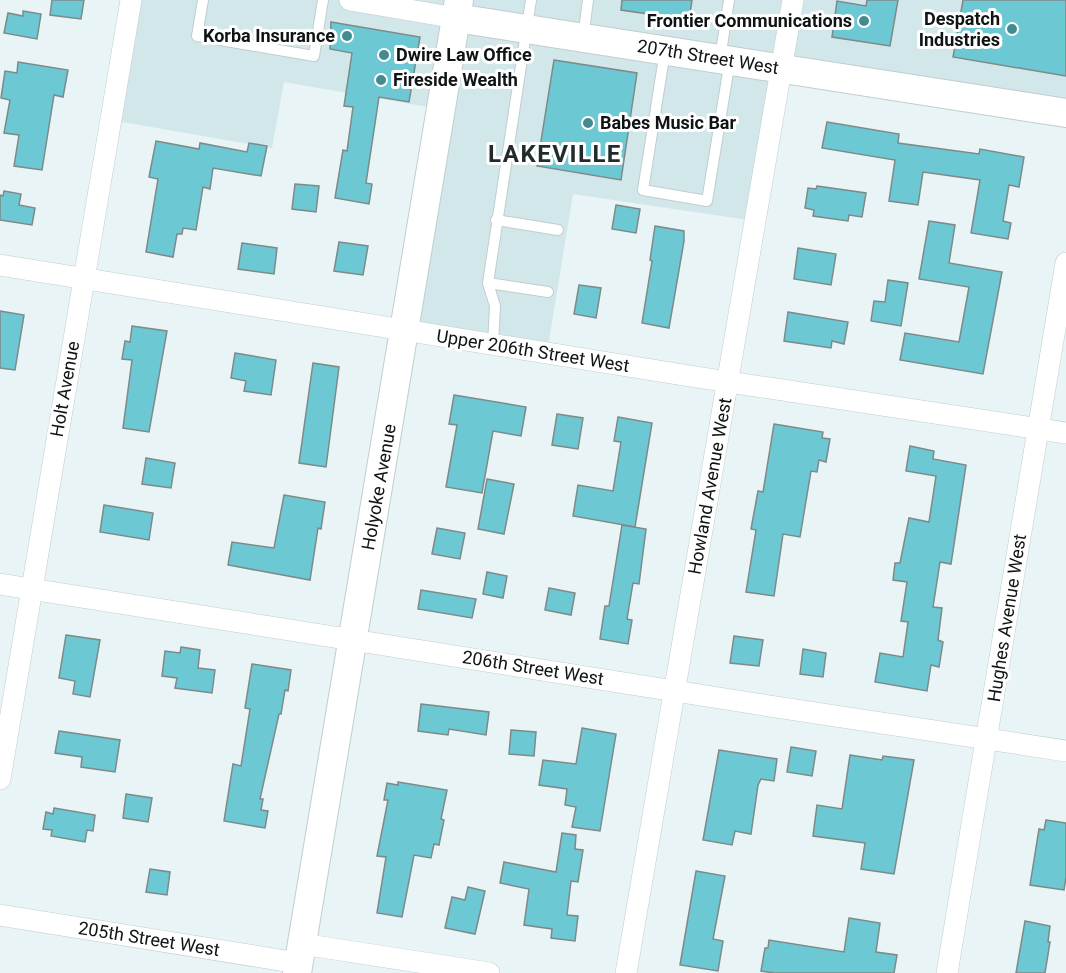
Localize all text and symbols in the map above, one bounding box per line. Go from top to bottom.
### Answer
place label: Despatch Industries [919,8,1000,50]
place label: Frontier Communications [647,10,852,31]
marker: Frontier Communications [857,14,871,28]
marker: Despatch Industries [1005,22,1019,36]
place label: Korba Insurance [203,25,335,46]
marker: Korba Insurance [340,29,354,43]
street label: 207th Street West [636,35,780,78]
place label: Dwire Law Office [396,44,532,65]
marker: Dwire Law Office [377,48,391,62]
place label: Fireside Wealth [393,69,518,90]
marker: Fireside Wealth [374,73,388,87]
place label: Babes Music Bar [600,112,737,133]
marker: Babes Music Bar [581,116,595,130]
district label: LAKEVILLE [488,140,622,168]
street label: Upper 206th Street West [435,325,631,376]
street label: Holt Avenue [46,339,83,438]
street label: Howland Avenue West [684,396,735,576]
street label: Holyoke Avenue [357,422,400,552]
street label: Hughes Avenue West [983,532,1030,703]
street label: 206th Street West [461,646,605,689]
street label: 205th Street West [77,917,221,960]

